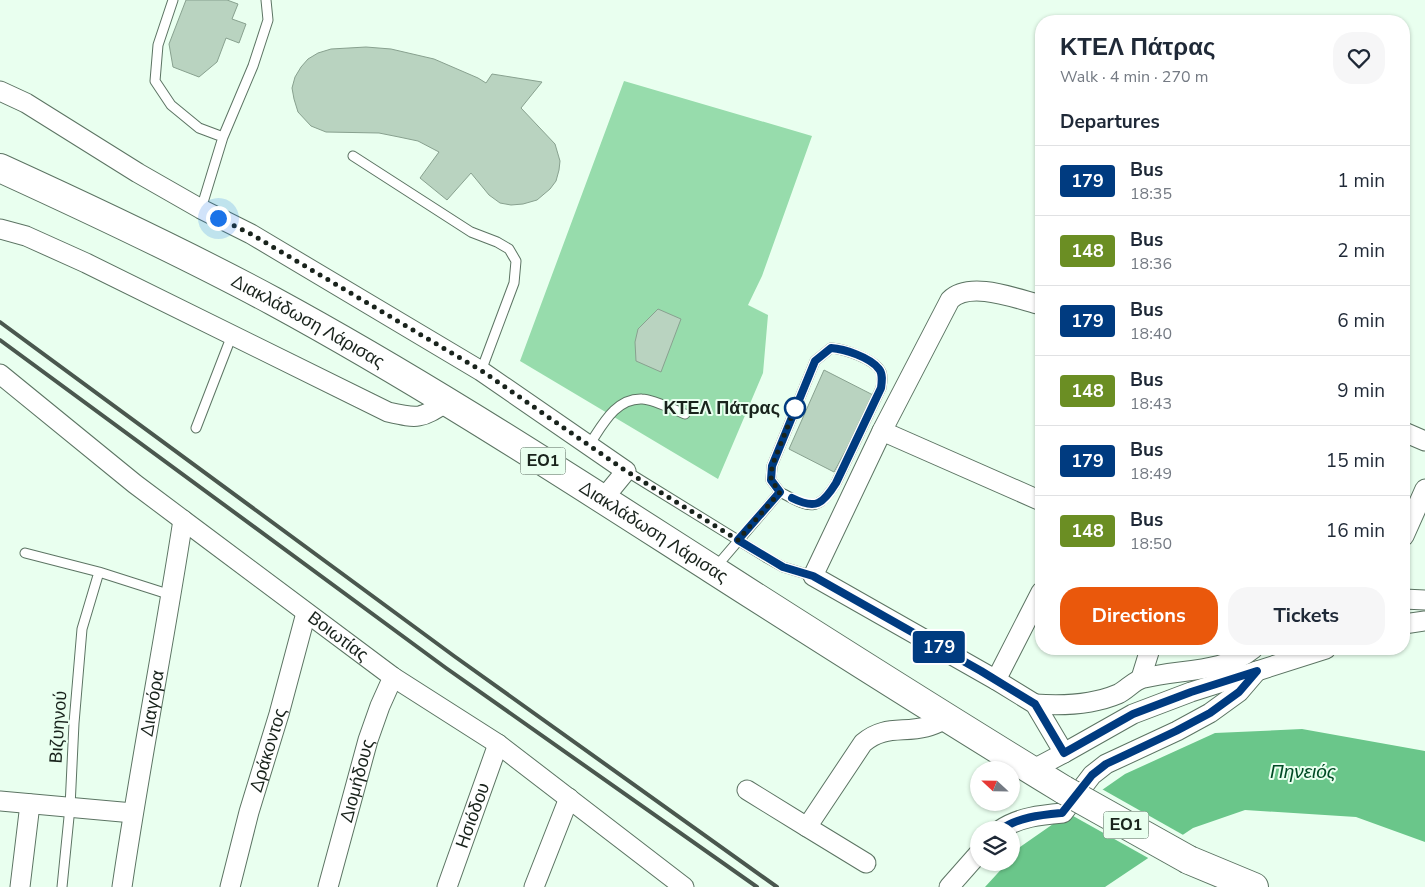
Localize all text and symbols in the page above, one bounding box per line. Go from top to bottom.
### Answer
text: ΚΤΕΛ Πάτρας [1060,31,1215,63]
button: heart [1333,32,1385,84]
text: Walk · 4 min · 270 m [1060,66,1208,88]
text: Departures [1060,109,1160,135]
text: Bus [1130,157,1163,183]
text: 1 min [1337,168,1385,194]
text: 179 [1071,169,1104,193]
text: 18:35 [1130,183,1172,205]
your location [206,206,231,231]
text: Bus [1130,227,1163,253]
text: 2 min [1337,238,1385,264]
text: 148 [1071,239,1104,263]
text: 18:36 [1130,253,1172,275]
street label: Διακλάδωση Λάρισας [227,269,389,374]
text: Bus [1130,297,1163,323]
text: 6 min [1337,308,1385,334]
text: 179 [1071,309,1104,333]
text: 18:40 [1130,323,1172,345]
text: Bus [1130,367,1163,393]
text: 9 min [1337,378,1385,404]
text: 148 [1071,379,1104,403]
text: 18:43 [1130,393,1172,415]
place label: ΚΤΕΛ Πάτρας [663,396,780,420]
marker: ΚΤΕΛ Πάτρας [784,397,806,419]
text: Bus [1130,437,1163,463]
road number: ΕΟ1 [520,448,566,474]
text: 15 min [1326,448,1385,474]
text: 179 [1071,449,1104,473]
text: 18:49 [1130,463,1172,485]
street label: Διακλάδωση Λάρισας [575,475,733,588]
text: Bus [1130,507,1163,533]
text: 16 min [1326,518,1385,544]
text: 148 [1071,519,1104,543]
text: 18:50 [1130,533,1172,555]
button: Directions [1060,587,1218,645]
button: Tickets [1228,587,1385,645]
street label: Βοιωτίας [303,605,374,667]
line badge: 179 [910,631,968,663]
text: 179 [923,635,955,659]
street label: Διαγόρα [135,668,170,739]
street label: Βιζυηνού [43,690,73,764]
street label: Δράκοντος [244,705,292,795]
street label: Διομήδους [334,736,380,825]
water label: Πηνειός [1270,759,1337,785]
north arrow [970,761,1020,811]
map controls [970,761,1020,871]
street label: Ησιόδου [450,779,495,851]
road number: ΕΟ1 [1104,812,1148,838]
button: layers [970,821,1020,871]

